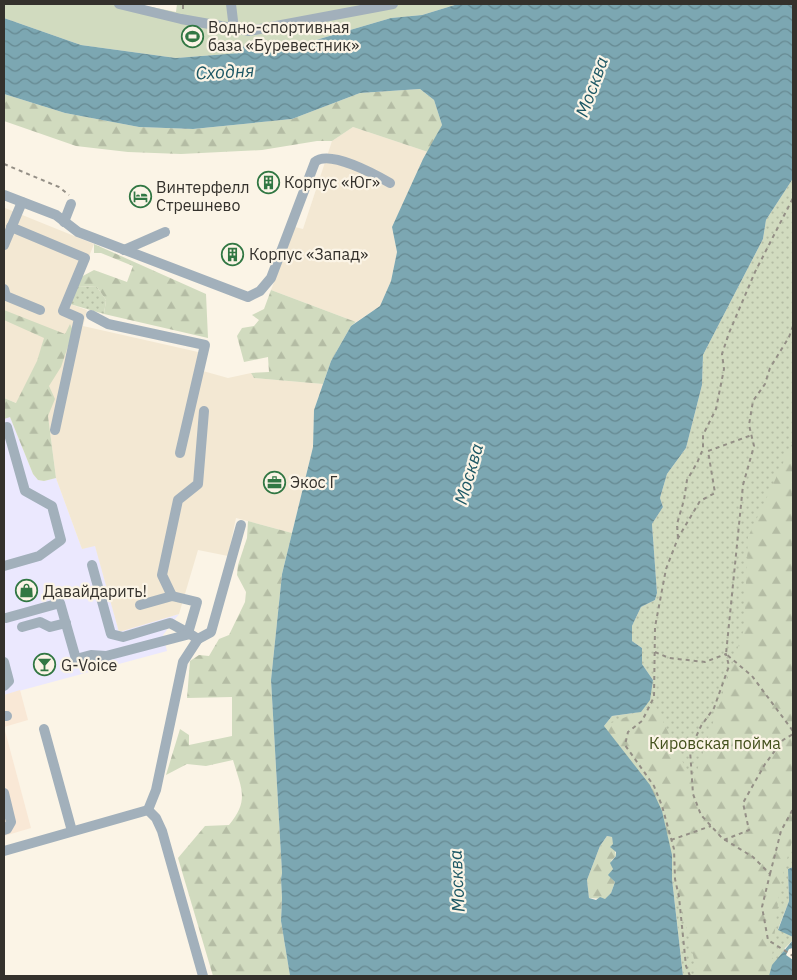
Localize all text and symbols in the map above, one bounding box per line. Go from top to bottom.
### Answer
place label: Водно-спортивная база «Буревестник» [208,17,359,55]
sports icon: Водно-спортивная база «Буревестник» [180,24,204,48]
water label: Москва [570,54,613,120]
water label: Сходня [195,58,255,85]
building icon: Корпус «Юг» [256,170,280,194]
place label: Корпус «Юг» [284,172,380,192]
place label: Винтерфелл Стрешнево [156,177,250,215]
hotel icon: Винтерфелл Стрешнево [128,184,152,208]
building icon: Корпус «Запад» [221,242,245,266]
place label: Корпус «Запад» [249,244,368,264]
water label: Москва [449,441,488,507]
office icon: Экос Г [262,470,286,494]
place label: Экос Г [290,472,337,492]
shop icon: Давайдарить! [15,579,39,603]
place label: Давайдарить! [43,581,147,601]
bar icon: G-Voice [33,653,57,677]
place label: G-Voice [61,655,117,675]
park label: Кировская пойма [649,733,781,753]
water label: Москва [443,849,470,913]

